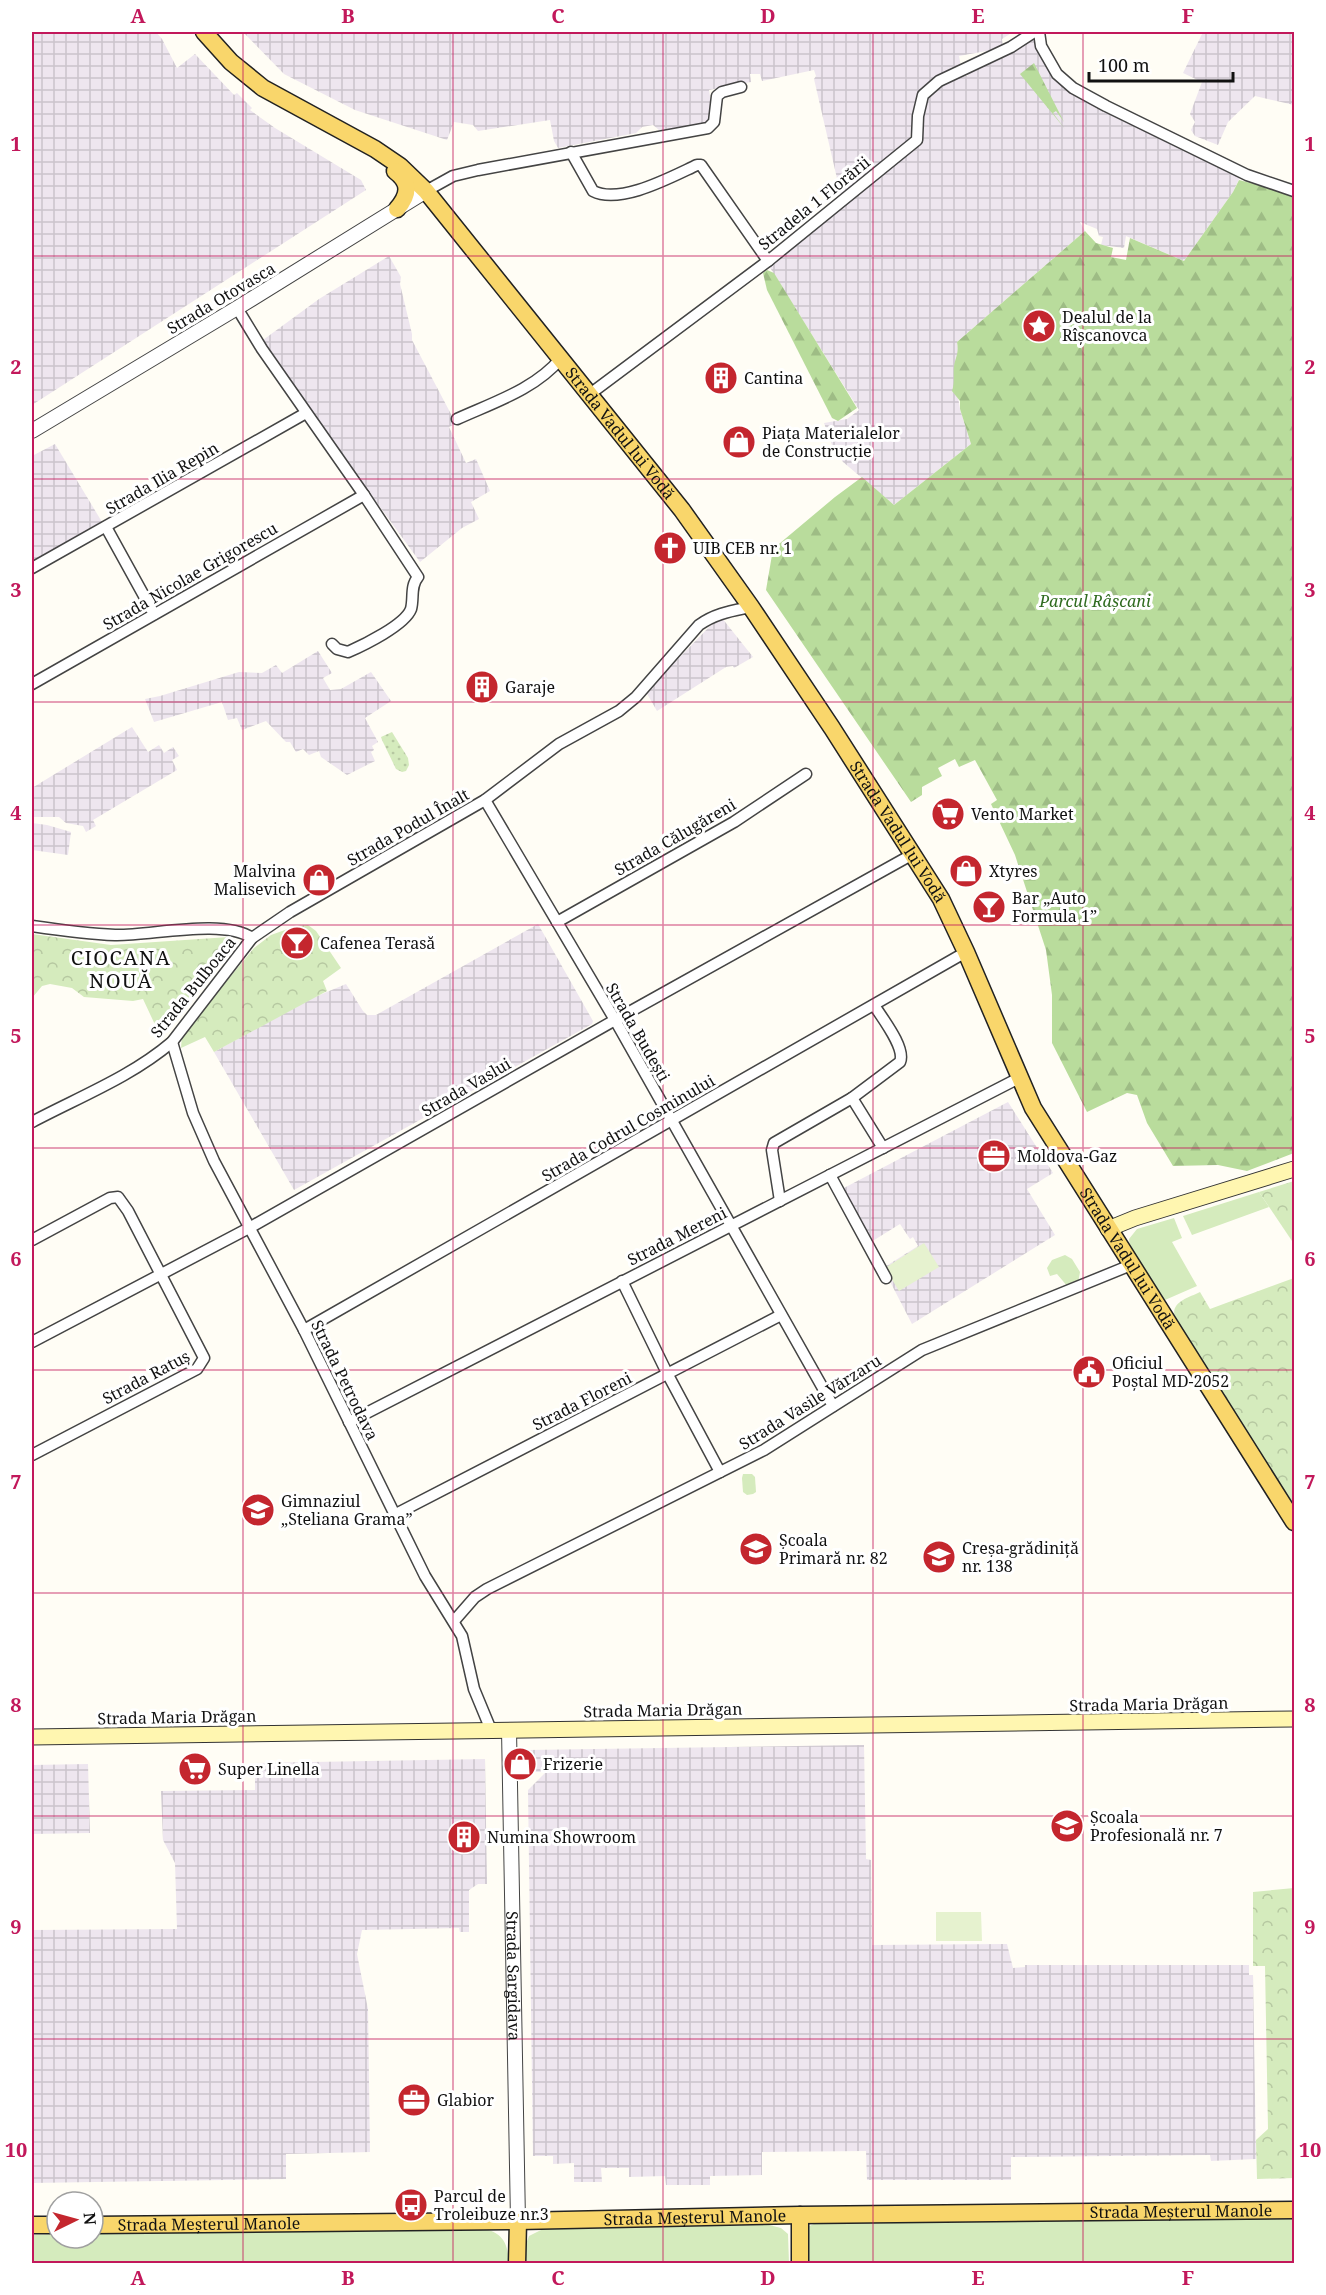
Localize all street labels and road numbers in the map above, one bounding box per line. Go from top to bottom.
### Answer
street label: Stradela 1 Florării [754,151,874,255]
street label: Strada Otovasca [163,257,279,339]
street label: Strada Vadul lui Vodă [560,362,680,504]
street label: Strada Ilia Repin [102,437,222,519]
street label: Strada Nicolae Grigorescu [99,517,281,635]
street label: Strada Vadul lui Vodă [845,757,951,907]
street label: Strada Podul Înalt [343,783,473,871]
street label: Strada Călugăreni [610,793,740,881]
street label: Strada Bulboaca [145,932,241,1042]
street label: Strada Budești [601,979,675,1085]
street label: Strada Vaslui [417,1053,515,1121]
street label: Strada Codrul Cosminului [537,1069,719,1187]
street label: Strada Vadul lui Vodă [1075,1183,1181,1334]
street label: Strada Mereni [624,1202,730,1270]
street label: Strada Petrodava [306,1316,384,1444]
street label: Strada Ratuș [98,1345,194,1409]
street label: Strada Vasile Vărzaru [735,1349,885,1455]
street label: Strada Floreni [529,1367,635,1435]
street label: Strada Maria Drăgan [1069,1692,1229,1716]
street label: Strada Maria Drăgan [583,1698,743,1722]
street label: Strada Maria Drăgan [97,1705,257,1729]
street label: Strada Sargidava [501,1911,526,2041]
street label: Strada Meșterul Manole [1089,2199,1272,2223]
street label: Strada Meșterul Manole [603,2204,786,2230]
street label: Strada Meșterul Manole [118,2212,300,2236]

